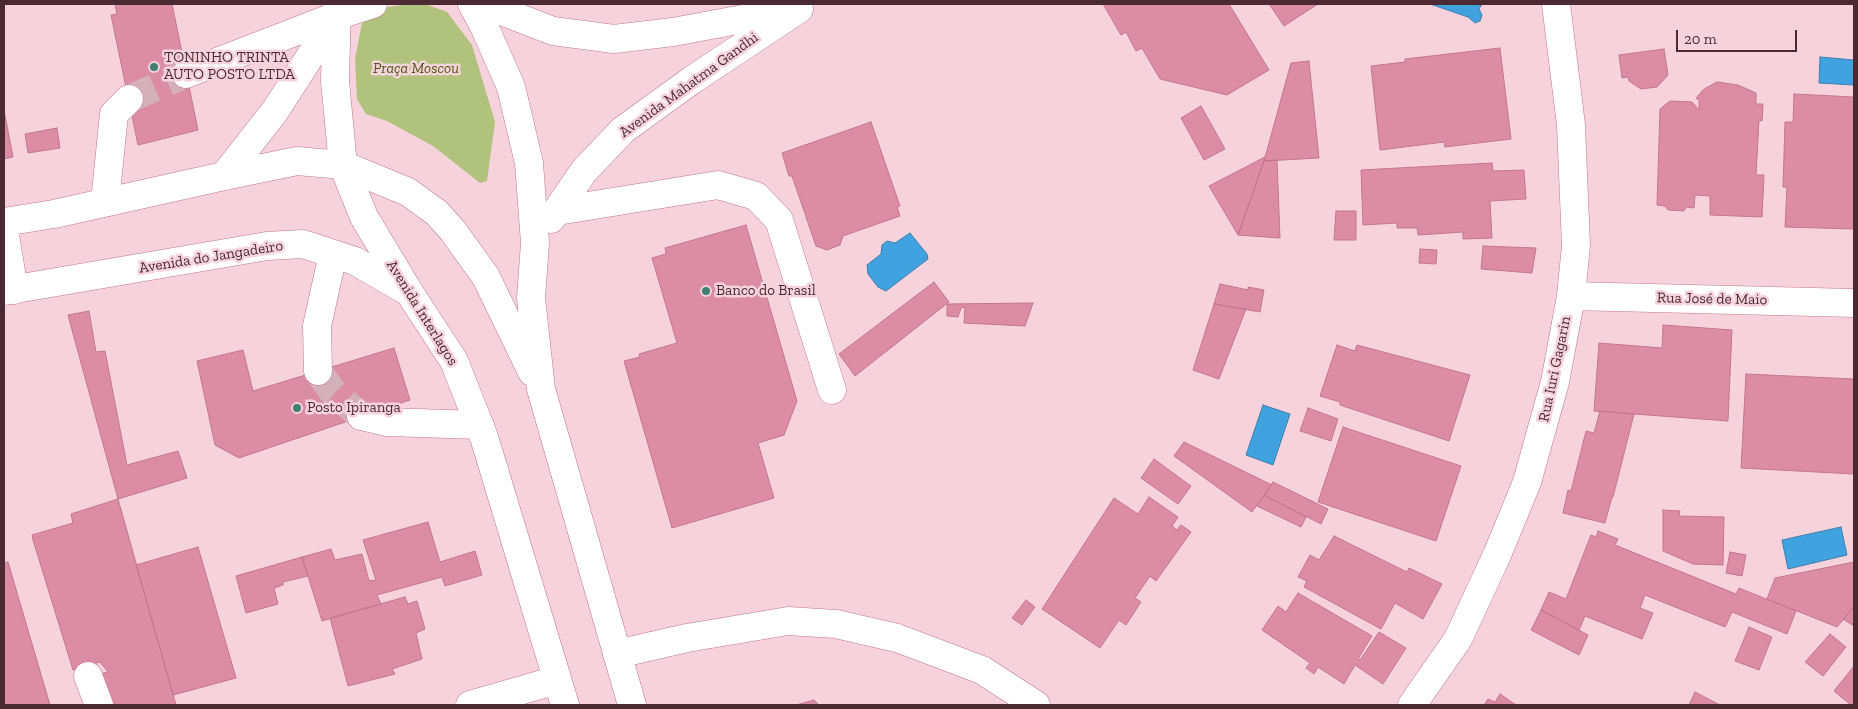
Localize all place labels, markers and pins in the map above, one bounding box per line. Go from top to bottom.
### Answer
place label: TONINHO TRINTA AUTO POSTO LTDA [164,49,295,84]
marker: TONINHO TRINTA AUTO POSTO LTDA [148,61,160,73]
place label: Banco do Brasil [716,282,816,300]
marker: Banco do Brasil [700,285,712,297]
place label: Posto Ipiranga [307,399,401,417]
marker: Posto Ipiranga [291,402,303,414]

